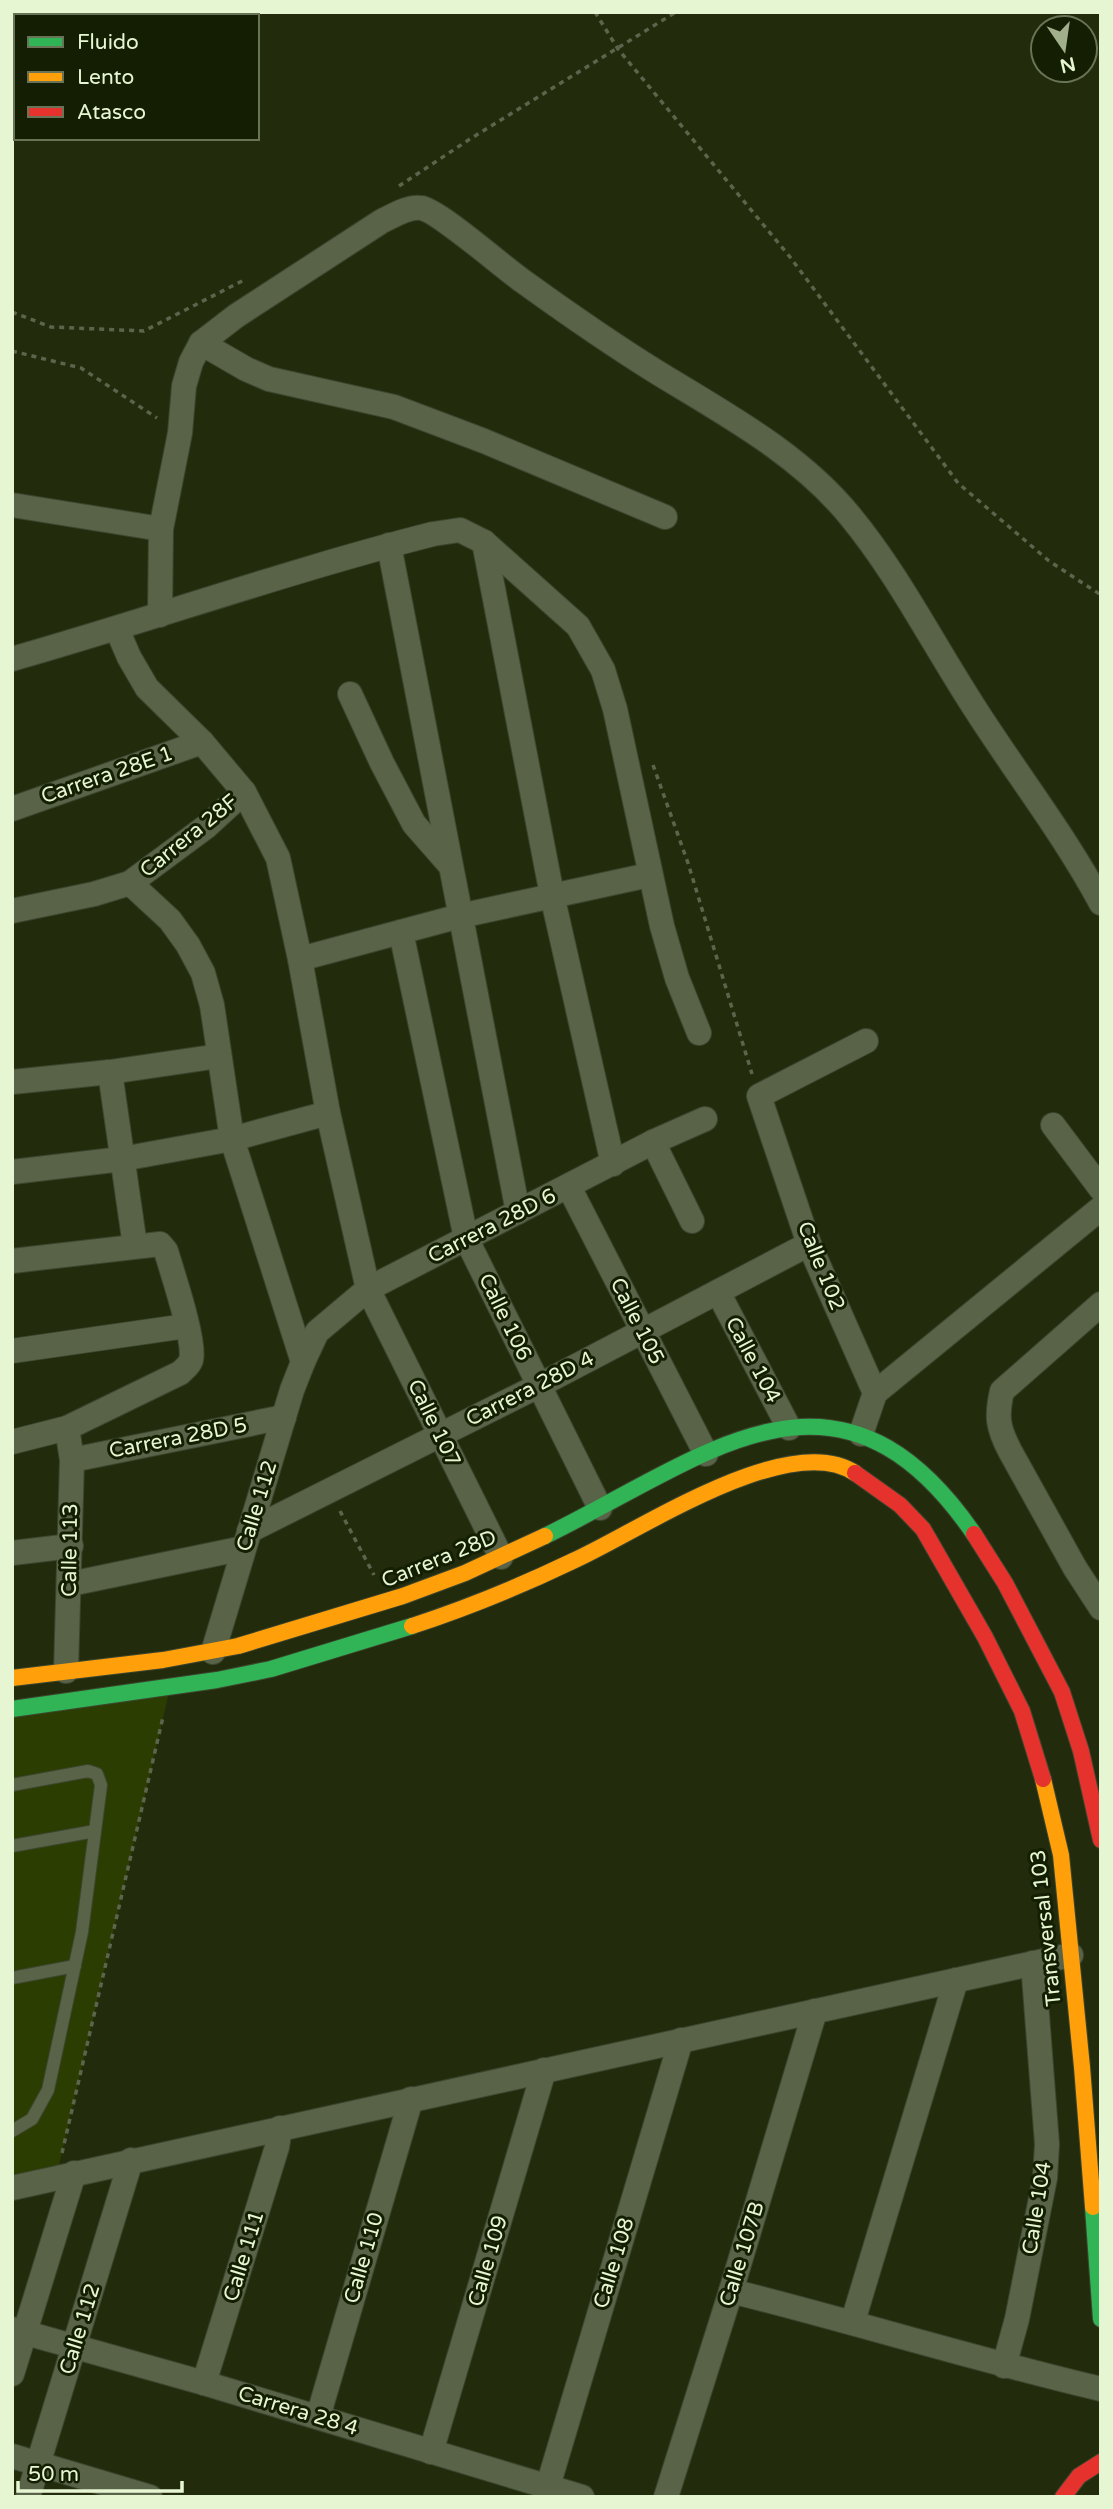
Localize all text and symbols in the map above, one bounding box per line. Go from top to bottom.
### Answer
legend [14,14,259,140]
north arrow [1029,14,1099,84]
text: Fluido [77,30,139,55]
text: N [1058,52,1078,77]
text: Lento [77,65,134,90]
text: Atasco [77,100,146,125]
street label: Carrera 28E 1 [38,741,176,809]
street label: Carrera 28F [135,789,243,883]
street label: Carrera 28D 6 [424,1183,560,1269]
street label: Calle 102 [792,1218,850,1314]
street label: Calle 106 [473,1269,537,1365]
street label: Calle 105 [605,1274,669,1368]
street label: Calle 104 [720,1313,786,1407]
street label: Carrera 28D 4 [462,1346,598,1432]
street label: Calle 107 [402,1375,466,1471]
street label: Carrera 28D 5 [107,1412,249,1464]
street label: Calle 112 [231,1458,283,1554]
street label: Calle 113 [57,1503,83,1597]
street label: Carrera 28D [378,1525,500,1593]
street label: Transversal 103 [1025,1849,1067,2007]
street label: Calle 104 [1017,2160,1057,2256]
street label: Calle 107B [714,2199,770,2309]
street label: Calle 111 [218,2208,270,2304]
street label: Calle 110 [339,2209,389,2307]
street label: Calle 109 [463,2212,513,2310]
street label: Calle 108 [588,2215,640,2311]
street label: Calle 112 [54,2281,106,2377]
street label: Carrera 28 4 [235,2381,361,2441]
scale bar [18,2450,182,2494]
text: 50 m [28,2462,79,2487]

